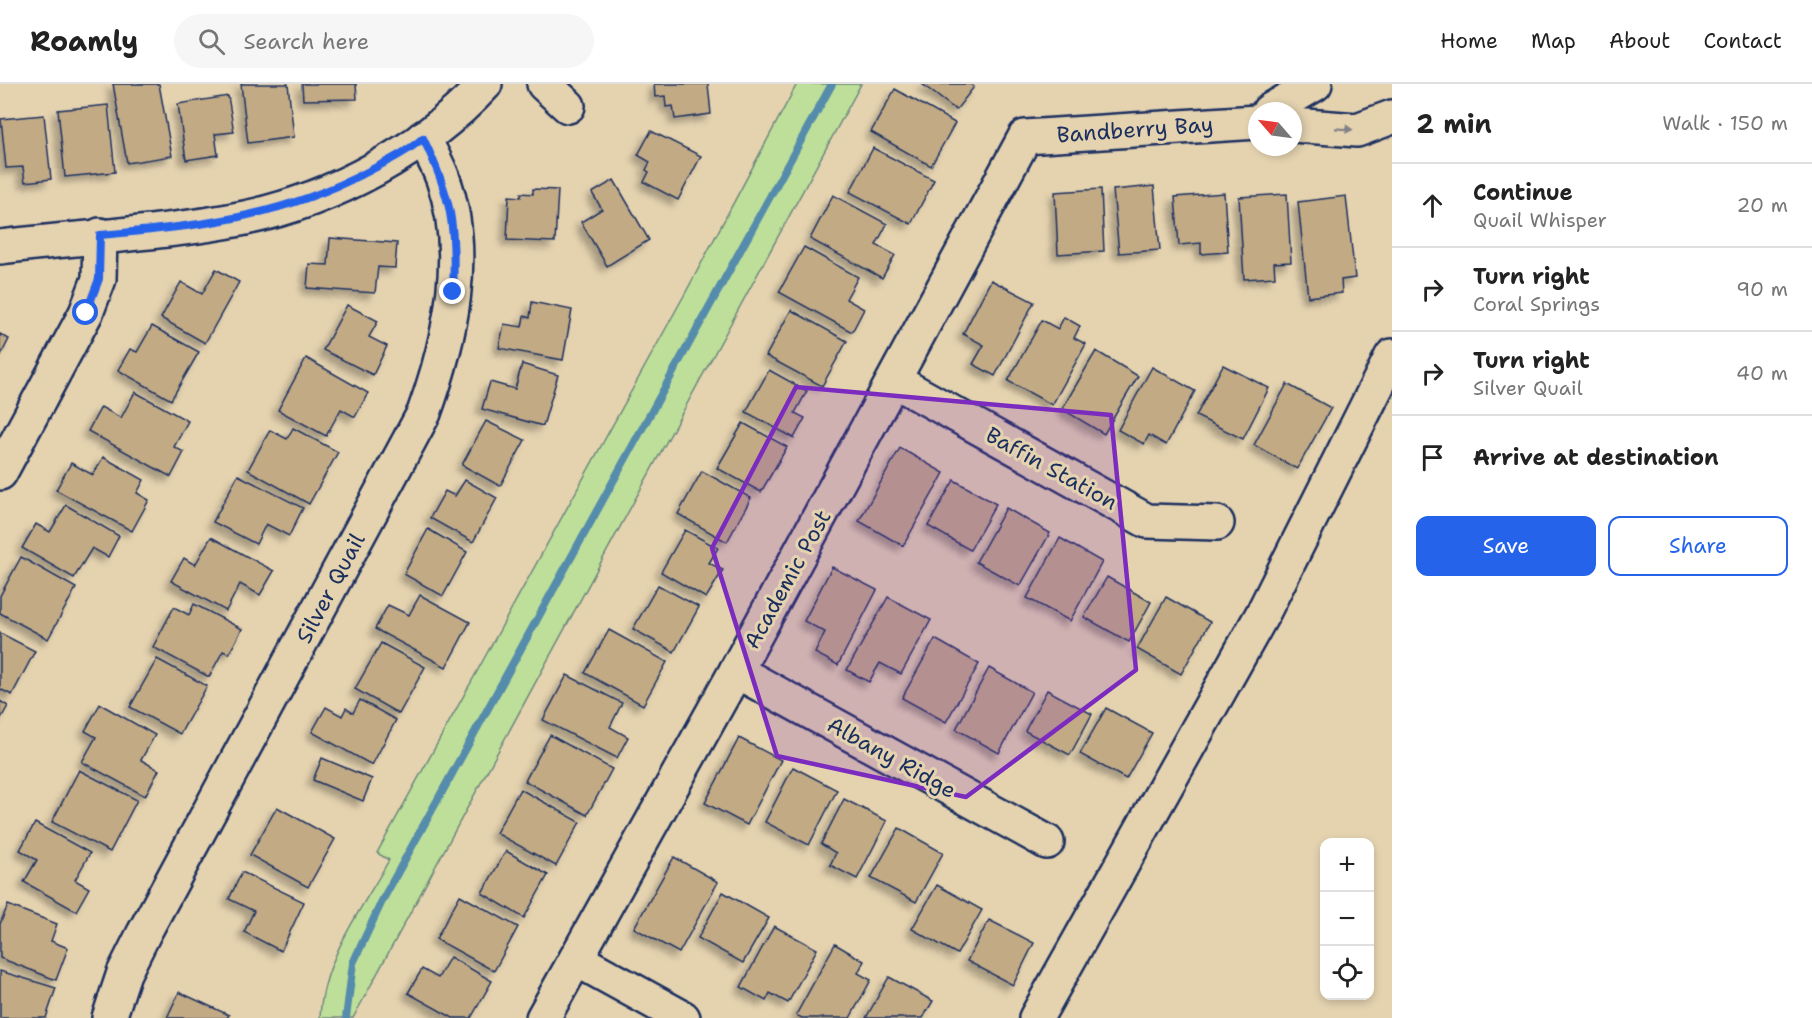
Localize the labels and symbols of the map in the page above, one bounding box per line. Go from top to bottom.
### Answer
north arrow [1248,102,1302,156]
street label: Bandberry Bay [1056,110,1214,149]
one-way arrow [1334,124,1353,134]
route end [439,278,465,304]
route start [72,299,98,325]
street label: Baffin Station [981,420,1123,517]
street label: Academic Post [737,505,838,654]
street label: Silver Quail [289,528,372,648]
street label: Albany Ridge [822,710,961,805]

